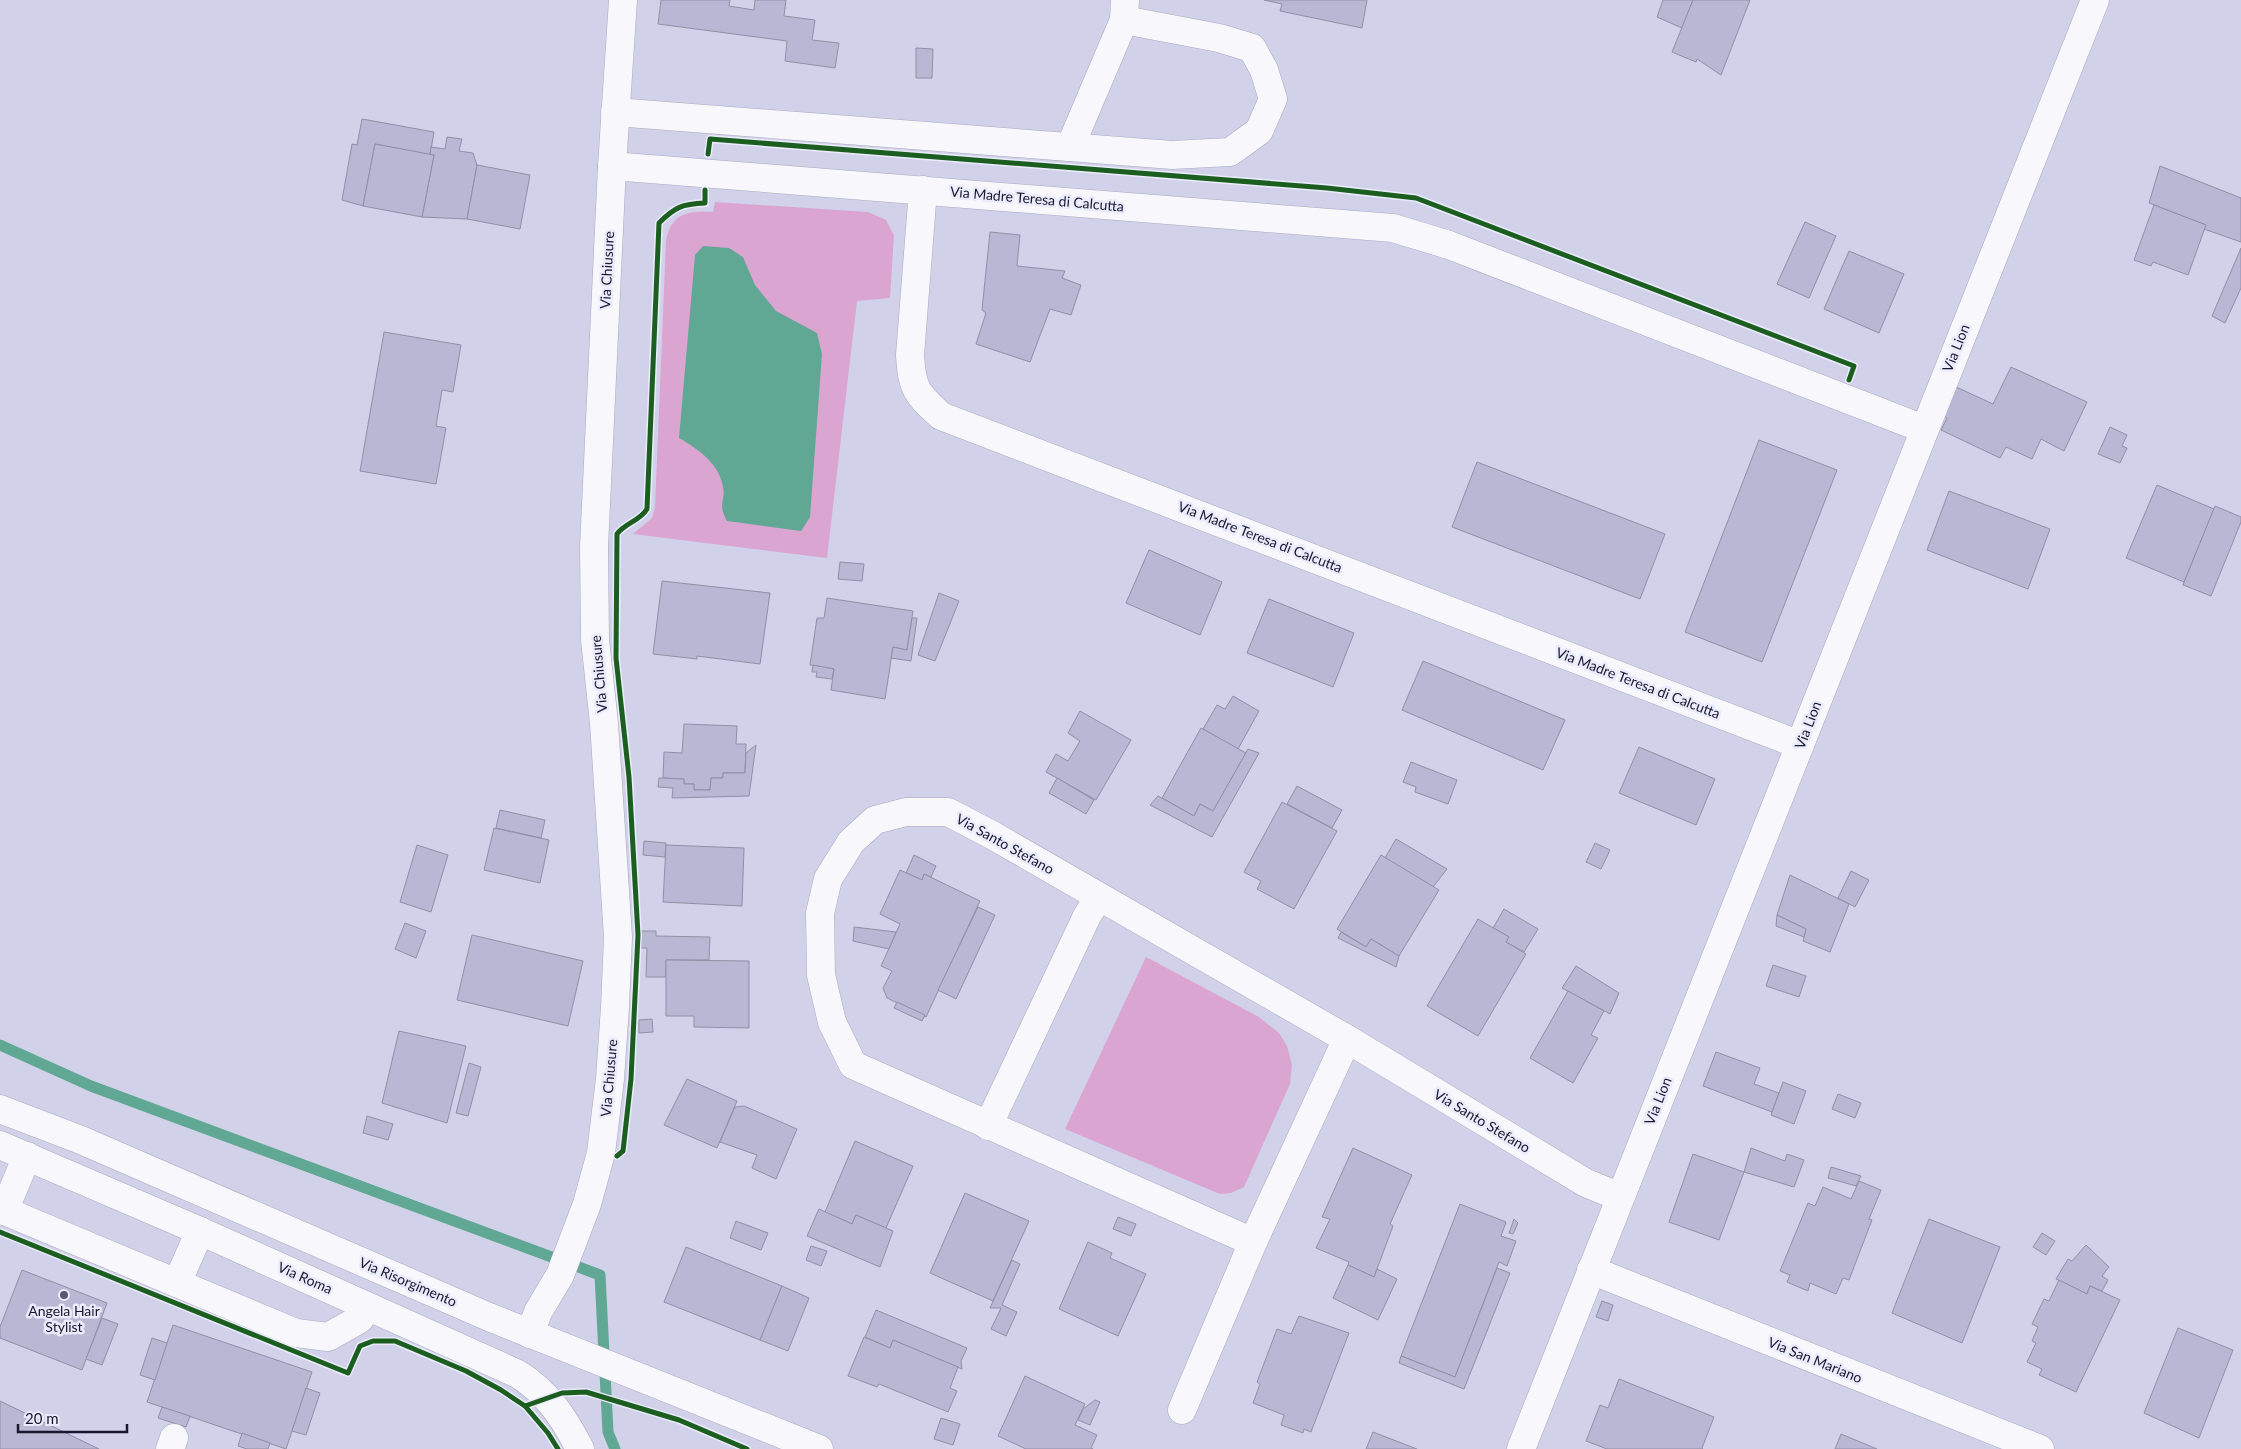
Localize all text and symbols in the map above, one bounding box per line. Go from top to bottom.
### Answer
street label: Via Madre Teresa di Calcutta [949,182,1125,215]
street label: Via Chiusure [596,231,617,309]
street label: Via Lion [1938,322,1973,374]
street label: Via Madre Teresa di Calcutta [1176,497,1345,576]
street label: Via Chiusure [587,635,610,714]
street label: Via Madre Teresa di Calcutta [1554,643,1723,722]
street label: Via Lion [1791,699,1824,751]
street label: Via Santo Stefano [953,810,1057,877]
street label: Via Chiusure [597,1038,620,1117]
street label: Via Lion [1640,1075,1675,1127]
street label: Via Santo Stefano [1431,1085,1533,1156]
street label: Via Risorgimento [357,1253,460,1310]
street label: Via Roma [275,1258,335,1297]
marker: Angela Hair Stylist [58,1289,70,1301]
place label: Angela Hair Stylist [28,1302,100,1335]
street label: Via San Mariano [1766,1333,1865,1386]
scale bar [18,1402,126,1434]
text: 20 m [25,1409,59,1427]

